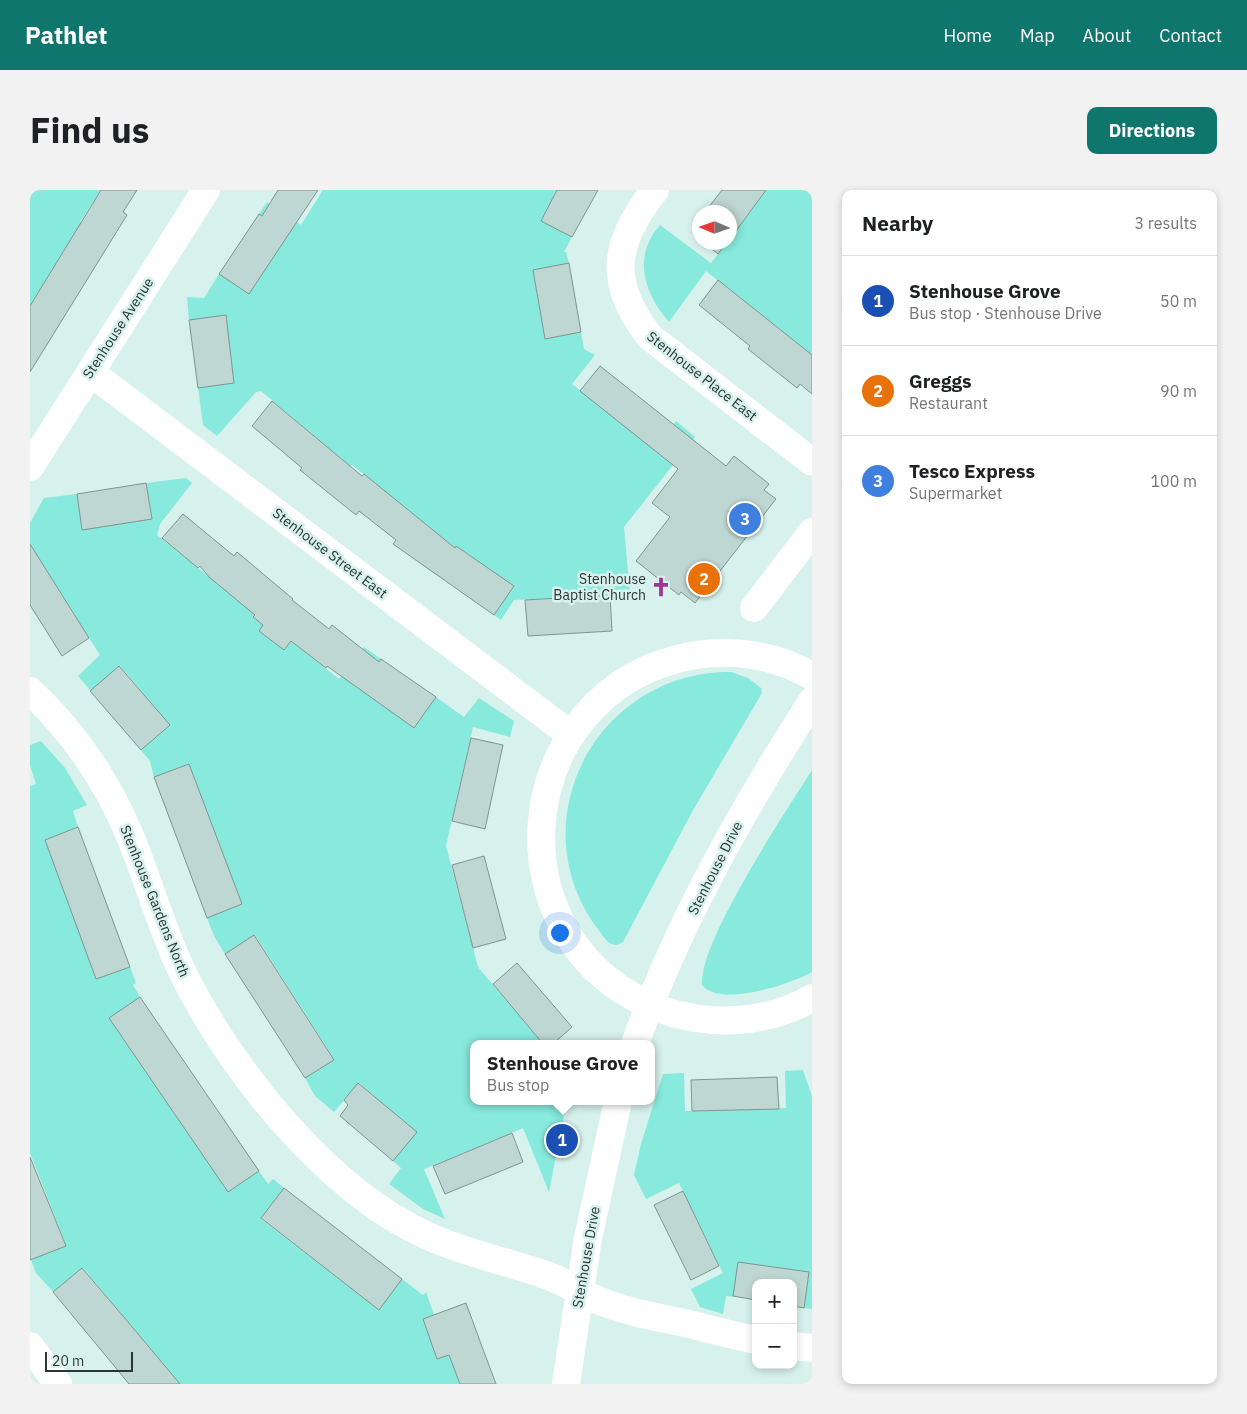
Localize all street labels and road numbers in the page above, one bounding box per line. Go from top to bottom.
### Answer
street label: Stenhouse Avenue [79,274,158,382]
street label: Stenhouse Place East [643,327,761,425]
street label: Stenhouse Street East [269,504,391,602]
street label: Stenhouse Drive [684,818,746,918]
street label: Stenhouse Gardens North [116,822,194,980]
street label: Stenhouse Drive [568,1205,604,1309]

